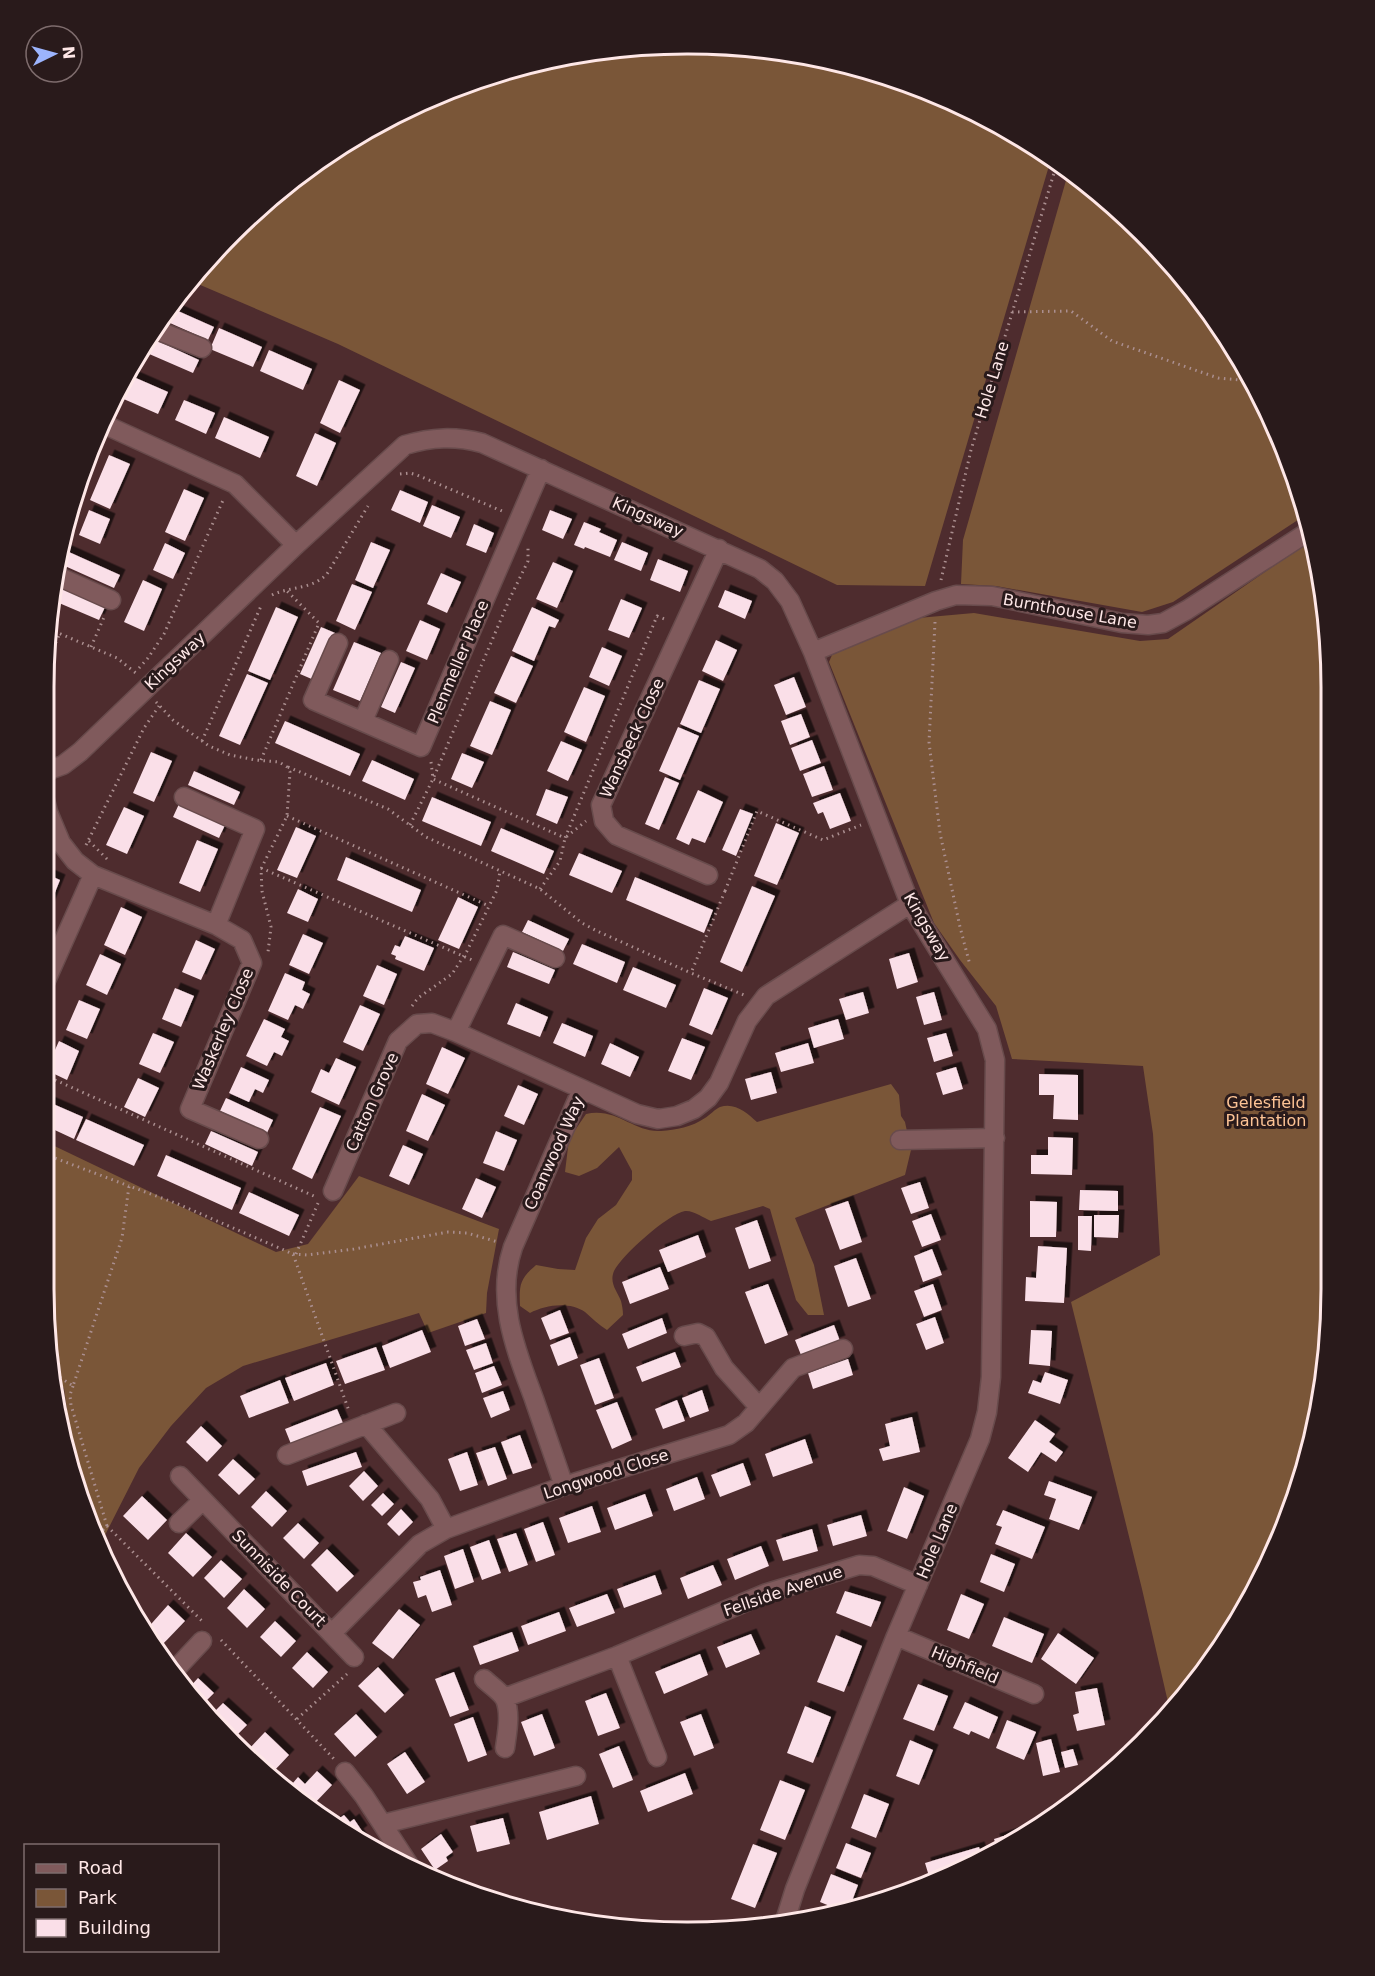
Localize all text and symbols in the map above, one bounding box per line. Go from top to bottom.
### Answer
north arrow [24,24,84,84]
text: N [58,45,78,60]
street label: Hole Lane [971,339,1013,421]
street label: Kingsway [609,493,687,541]
street label: Burnthouse Lane [1001,590,1139,632]
street label: Plenmeller Place [423,597,493,727]
street label: Kingsway [141,628,209,694]
street label: Wansbeck Close [596,675,668,801]
street label: Kingsway [900,889,954,965]
street label: Waskerley Close [189,965,257,1093]
street label: Catton Grove [342,1050,402,1154]
street label: Coanwood Way [520,1093,588,1213]
park label: Gelesfield Plantation [1226,1093,1306,1130]
street label: Longwood Close [541,1445,671,1503]
street label: Hole Lane [913,1501,961,1581]
street label: Sunniside Court [228,1526,330,1630]
street label: Fellside Avenue [721,1562,845,1620]
street label: Highfield [928,1642,1002,1688]
legend [24,1844,219,1952]
text: Road [78,1857,123,1878]
text: Park [78,1887,117,1908]
text: Building [78,1917,151,1938]

